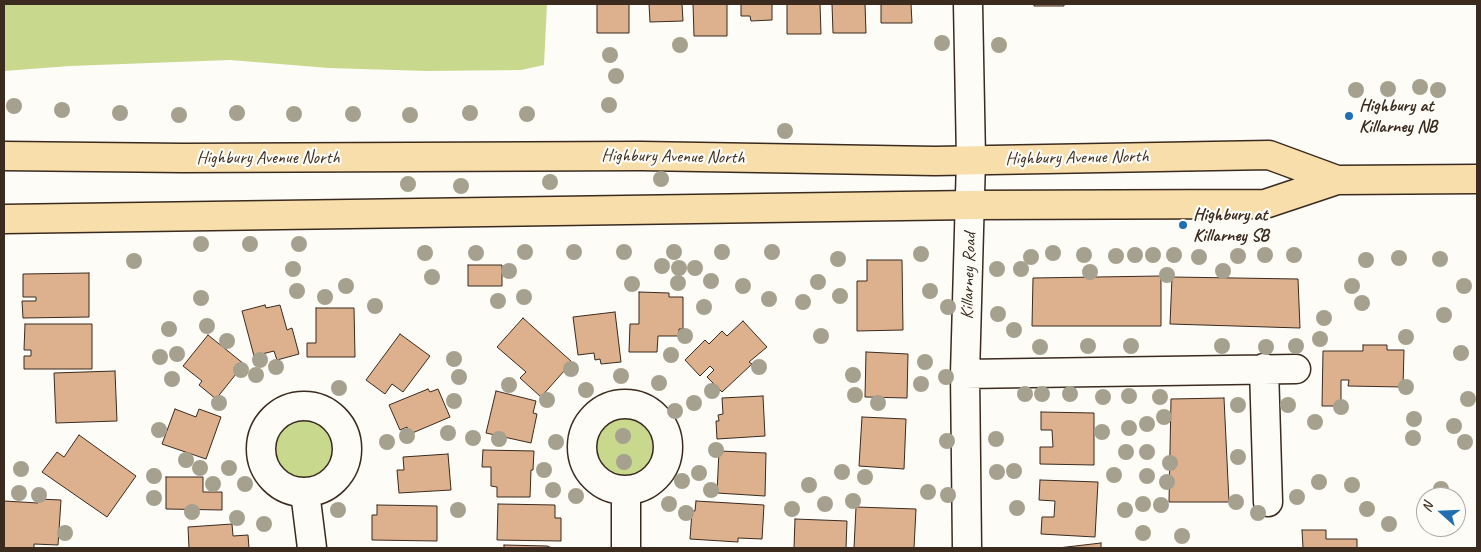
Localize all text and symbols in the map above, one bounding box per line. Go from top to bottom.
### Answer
place label: Highbury at Killarney NB [1359,95,1437,138]
marker: Highbury at Killarney NB [1343,110,1355,122]
street label: Highbury Avenue North [601,145,745,169]
street label: Highbury Avenue North [1005,146,1149,170]
street label: Highbury Avenue North [196,147,340,169]
place label: Highbury at Killarney SB [1193,204,1269,246]
marker: Highbury at Killarney SB [1177,219,1189,231]
street label: Killarney Road [957,232,981,320]
north arrow [1416,487,1466,537]
text: N [1418,500,1437,514]

